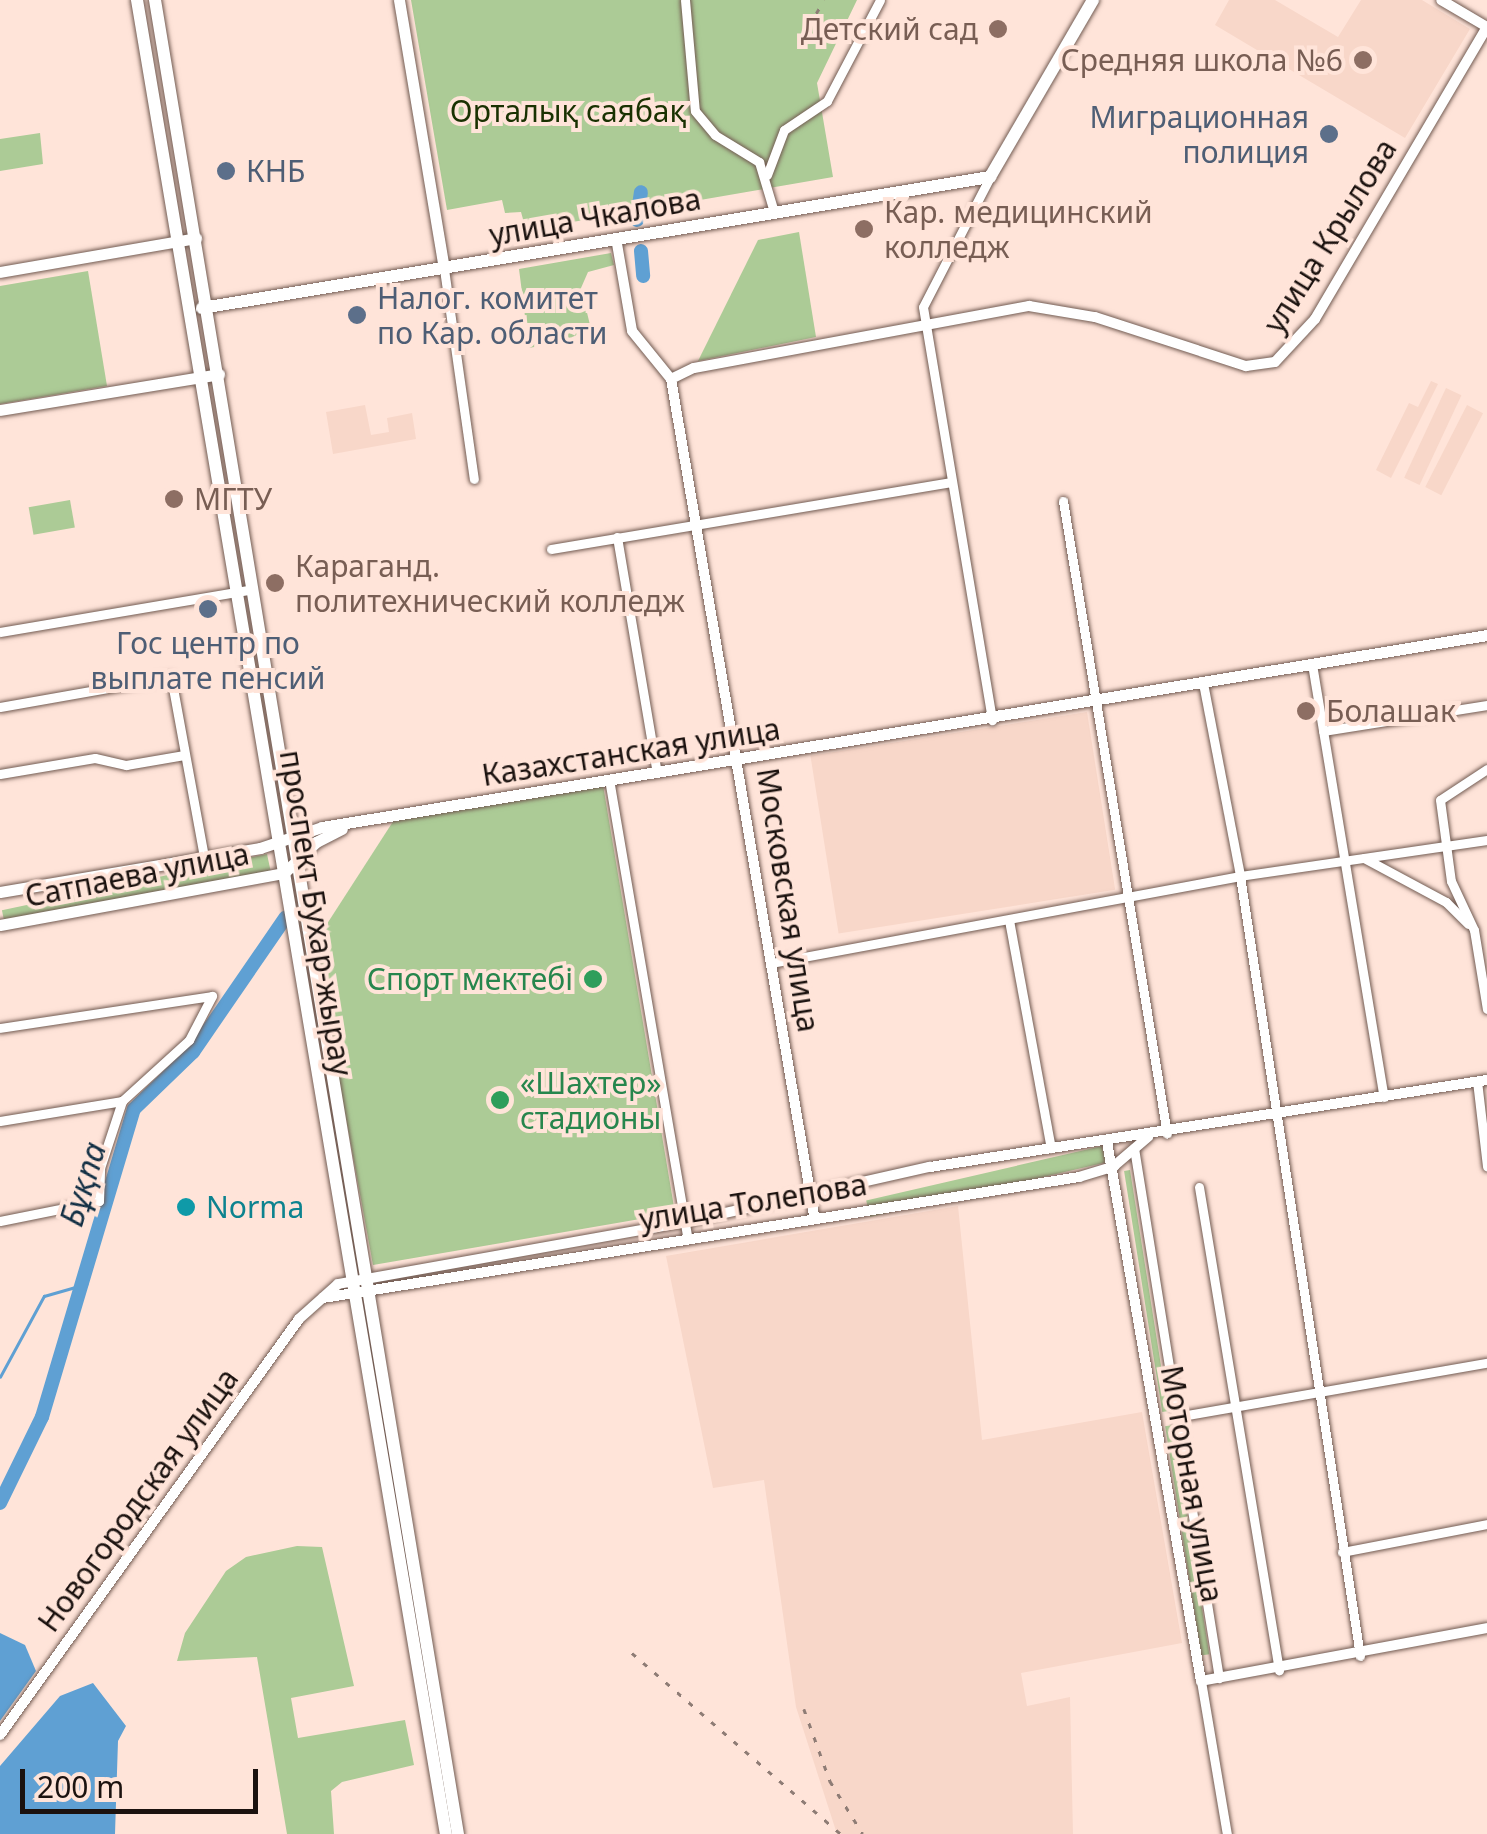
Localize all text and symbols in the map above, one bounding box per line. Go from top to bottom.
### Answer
place label: Детский сад [801,11,978,47]
marker: Детский сад [987,18,1009,40]
place label: Средняя школа №6 [1060,42,1343,78]
marker: Средняя школа №6 [1352,49,1374,71]
park label: Орталық саябақ [450,93,686,129]
place label: Миграционная полиция [1089,99,1309,170]
marker: Миграционная полиция [1318,123,1340,145]
street label: улица Крылова [1256,132,1404,340]
place label: КНБ [246,153,305,189]
marker: КНБ [215,160,237,182]
street label: улица Чкалова [486,181,704,253]
place label: Кар. медицинский колледж [884,194,1153,264]
marker: Кар. медицинский колледж [853,218,875,240]
place label: Налог. комитет по Кар. области [377,280,607,350]
marker: Налог. комитет по Кар. области [346,304,368,326]
place label: МГТУ [194,481,272,517]
marker: МГТУ [163,488,185,510]
place label: Караганд. политехнический колледж [295,548,685,618]
marker: Караганд. политехнический колледж [264,572,286,594]
marker: Гос центр по выплате пенсий [197,598,219,620]
place label: Гос центр по выплате пенсий [90,625,326,696]
place label: Болашак [1326,693,1456,729]
marker: Болашак [1295,700,1317,722]
street label: Казахстанская улица [479,711,783,793]
street label: проспект Бухар-жырау [272,748,360,1078]
street label: Московская улица [749,765,827,1035]
street label: Сатпаева улица [22,836,252,914]
place label: Спорт мектебі [367,961,573,997]
marker: Спорт мектебі [582,968,604,990]
place label: «Шахтер» стадионы [520,1065,661,1136]
marker: «Шахтер» стадионы [489,1089,511,1111]
water label: Бұқпа [52,1137,114,1231]
street label: улица Толепова [637,1166,869,1238]
place label: Norma [206,1189,304,1225]
marker: Norma [175,1196,197,1218]
street label: Новогородская улица [30,1361,246,1639]
street label: Моторная улица [1153,1363,1231,1605]
scale bar [25,1749,262,1811]
text: 200 m [37,1766,124,1807]

